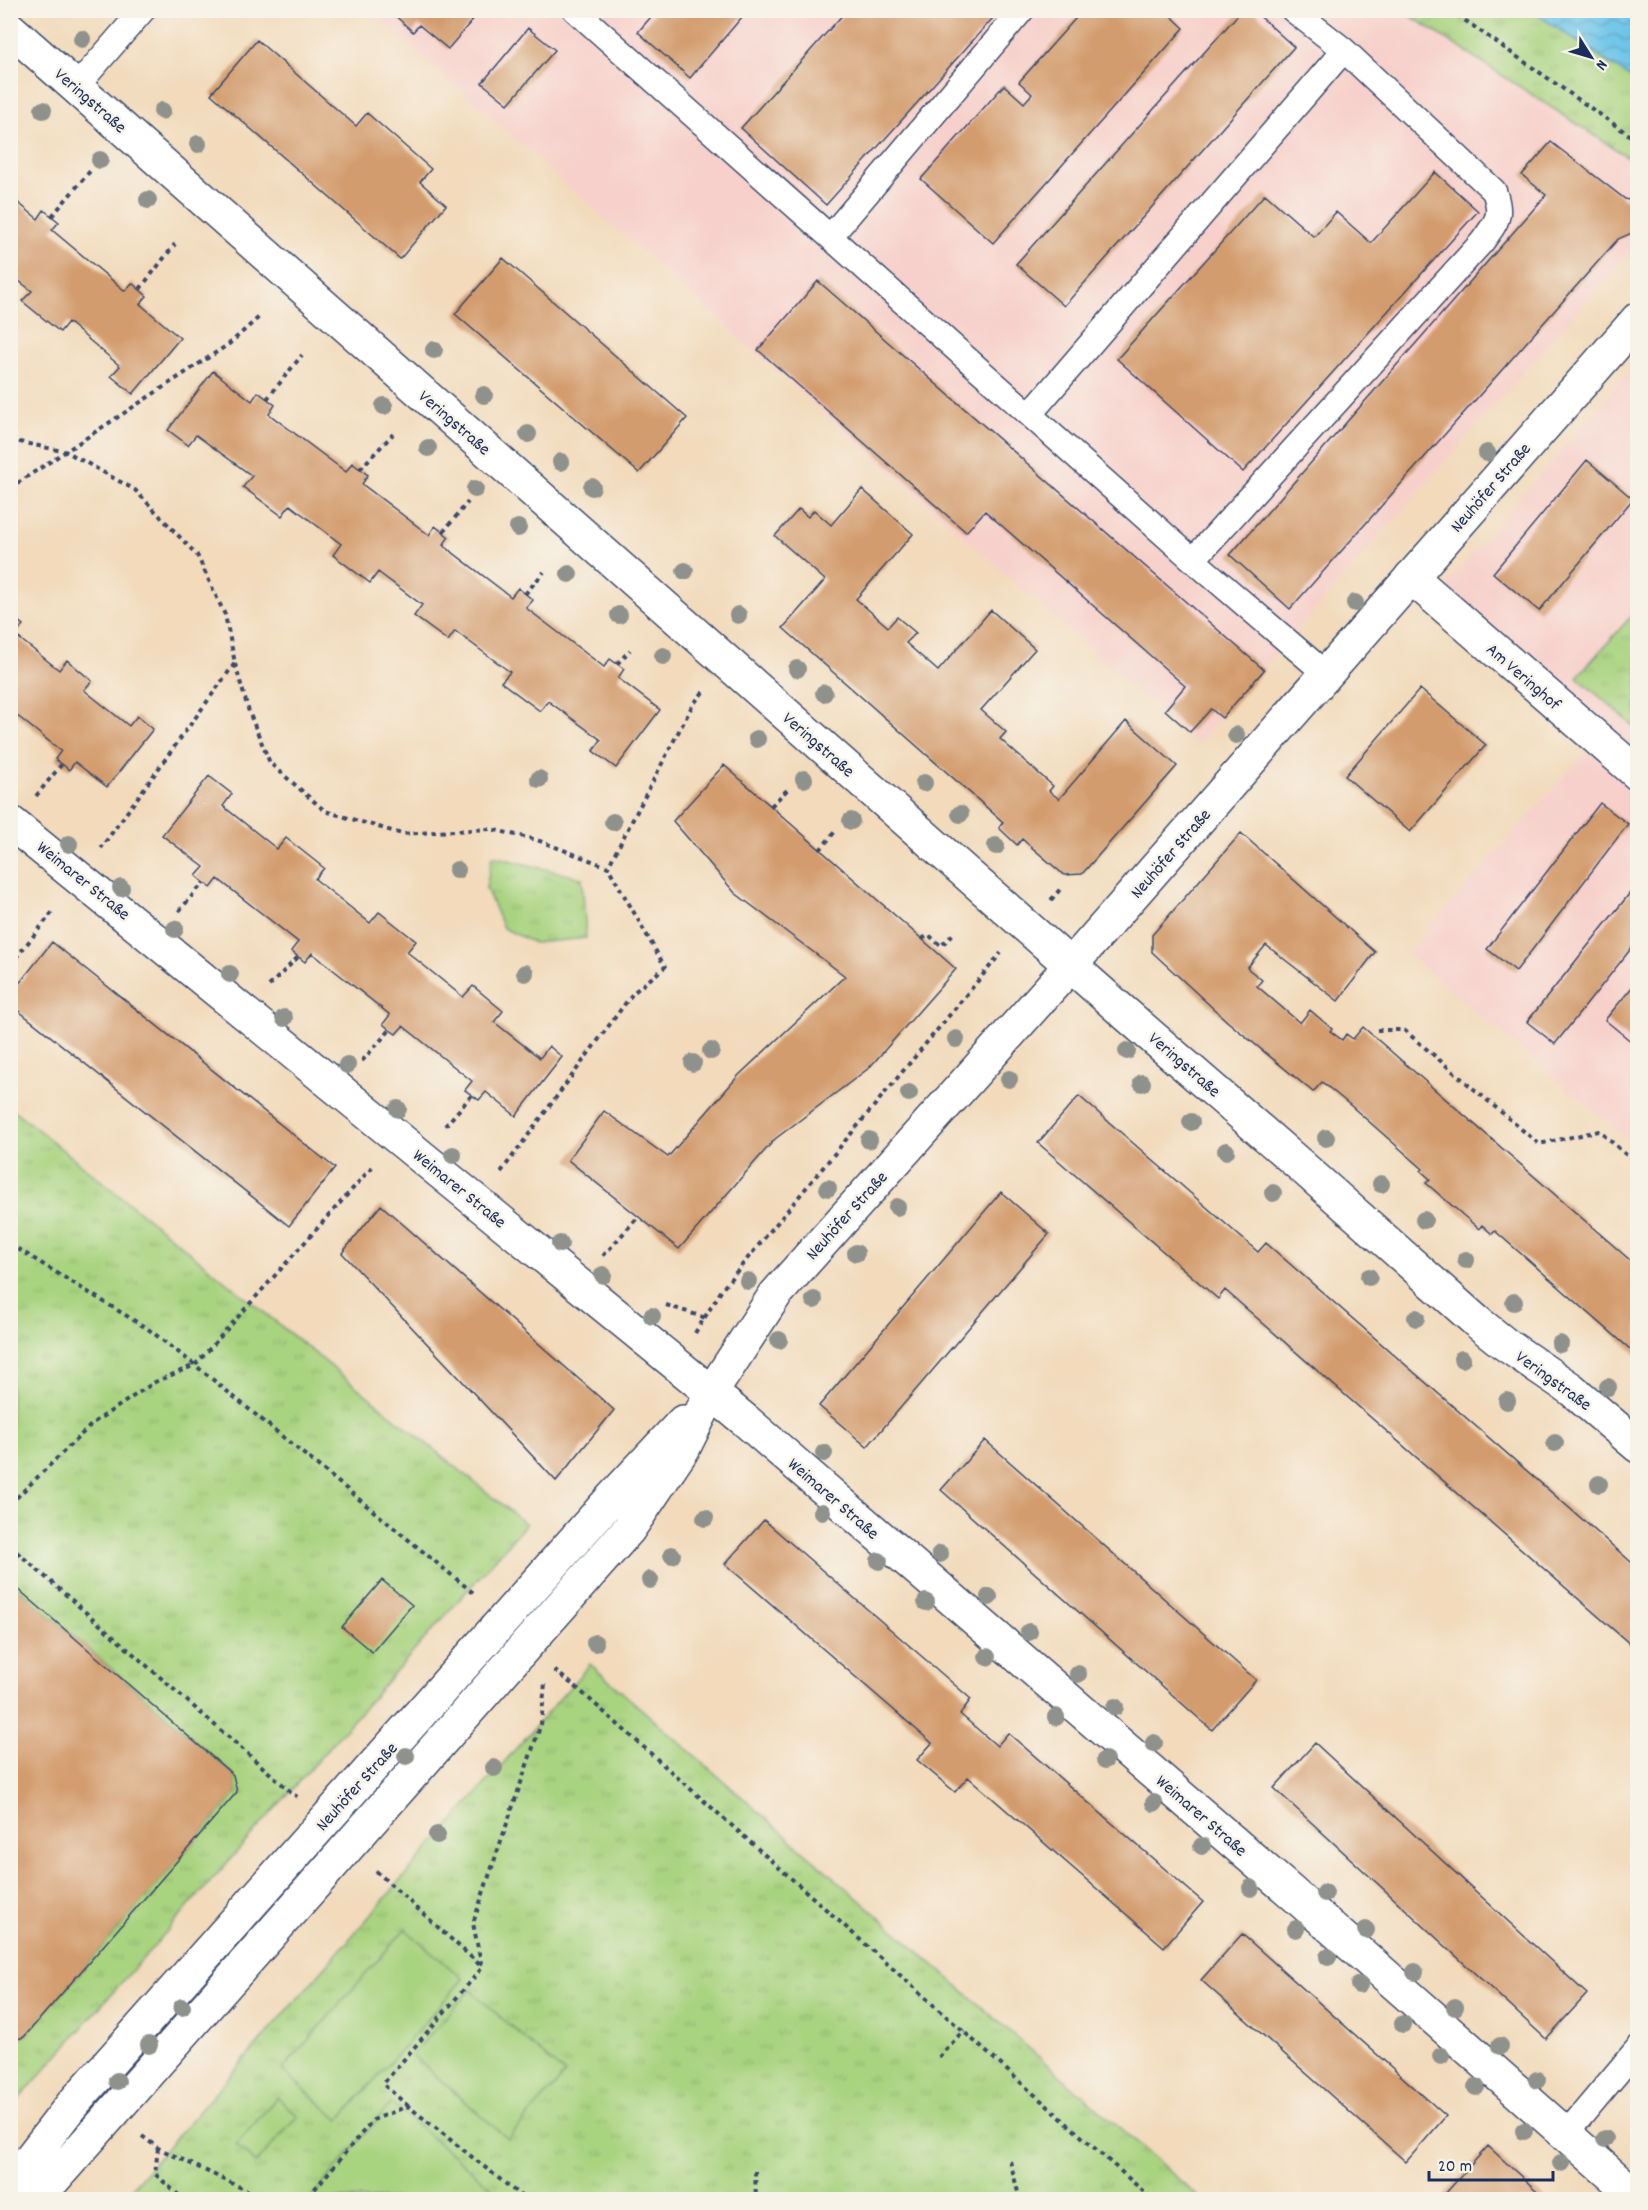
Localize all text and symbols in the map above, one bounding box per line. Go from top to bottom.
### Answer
north arrow [1561,27,1621,87]
text: N [1589,54,1613,75]
street label: Veringstraße [48,63,131,140]
street label: Veringstraße [412,385,495,462]
street label: Neuhöfer Straße [1446,438,1538,539]
street label: Am Veringhof [1480,638,1566,718]
street label: Veringstraße [776,707,859,784]
street label: Neuhöfer Straße [1126,804,1218,905]
street label: Weimarer Straße [30,836,135,928]
street label: Veringstraße [1142,1027,1225,1104]
street label: Weimarer Straße [406,1144,511,1236]
street label: Neuhöfer Straße [801,1167,895,1267]
street label: Veringstraße [1509,1346,1596,1418]
street label: Weimarer Straße [781,1453,884,1547]
street label: Neuhöfer Straße [311,1738,405,1838]
street label: Weimarer Straße [1149,1770,1252,1864]
scale bar [1429,2144,1554,2182]
text: 20 m [1438,2155,1472,2180]

